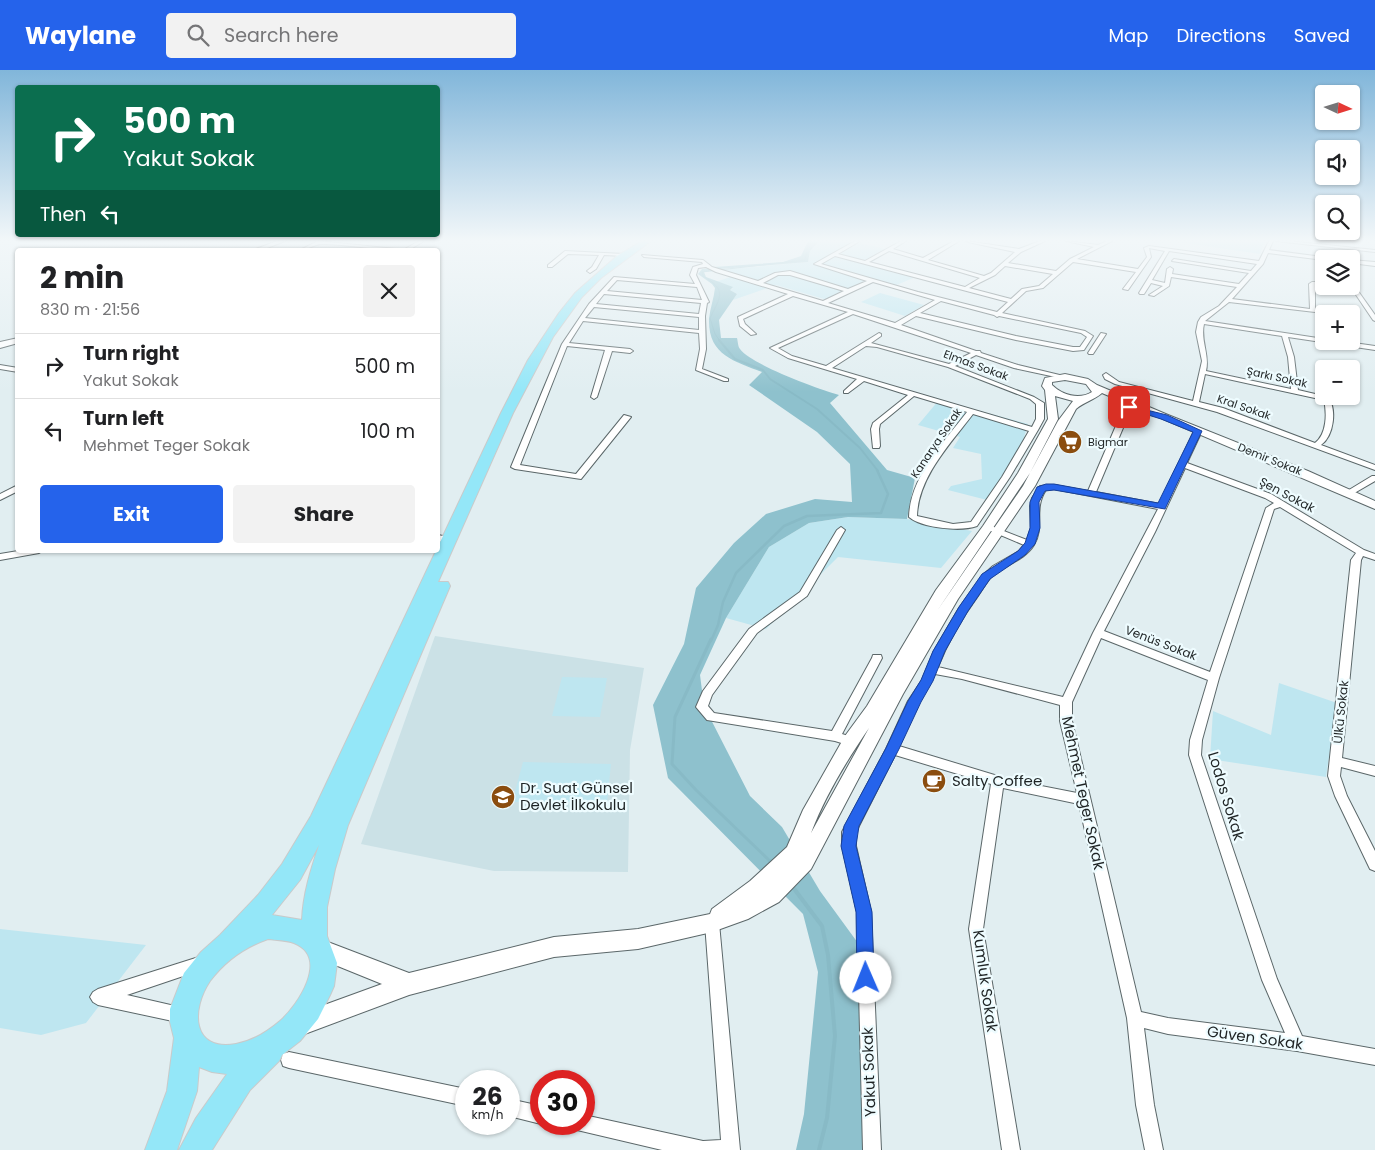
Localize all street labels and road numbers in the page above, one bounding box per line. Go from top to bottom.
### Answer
street label: Elmas Sokak [941,346,1011,384]
street label: Şarkı Sokak [1245,363,1309,391]
street label: Kral Sokak [1215,390,1273,424]
street label: Kanarya Sokak [907,404,966,481]
street label: Demir Sokak [1236,439,1305,479]
street label: Şen Sokak [1257,473,1319,517]
street label: Venüs Sokak [1123,621,1200,664]
street label: Ülkü Sokak [1329,679,1352,744]
street label: Mehmet Teger Sokak [1057,714,1110,872]
street label: Lodos Sokak [1203,749,1250,843]
street label: Kumluk Sokak [968,928,1003,1034]
street label: Güven Sokak [1206,1020,1305,1055]
street label: Yakut Sokak [856,1027,881,1117]

